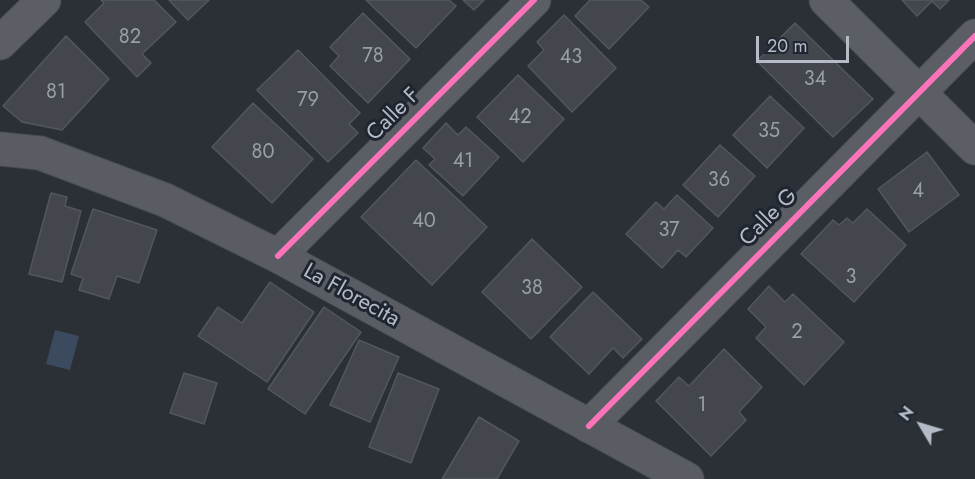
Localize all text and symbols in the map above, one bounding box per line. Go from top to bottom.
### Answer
scale bar [759,24,852,62]
house number: 82 [119,26,141,50]
text: 20 m [767,33,807,59]
house number: 78 [362,45,384,69]
house number: 43 [560,46,582,70]
house number: 34 [804,68,826,92]
house number: 81 [46,81,66,105]
street label: Calle F [362,83,426,147]
house number: 79 [297,89,319,113]
house number: 42 [508,106,532,130]
house number: 35 [758,120,780,144]
house number: 80 [252,141,274,165]
house number: 41 [453,150,473,174]
house number: 36 [708,169,730,193]
house number: 4 [912,180,924,204]
street label: Calle G [735,184,803,252]
house number: 40 [412,210,436,234]
house number: 37 [658,219,680,243]
street label: La Florecita [298,259,404,333]
house number: 3 [846,266,856,290]
house number: 38 [521,277,543,301]
house number: 2 [791,321,803,345]
house number: 1 [698,394,706,418]
north arrow [891,395,951,455]
text: N [893,402,919,426]

